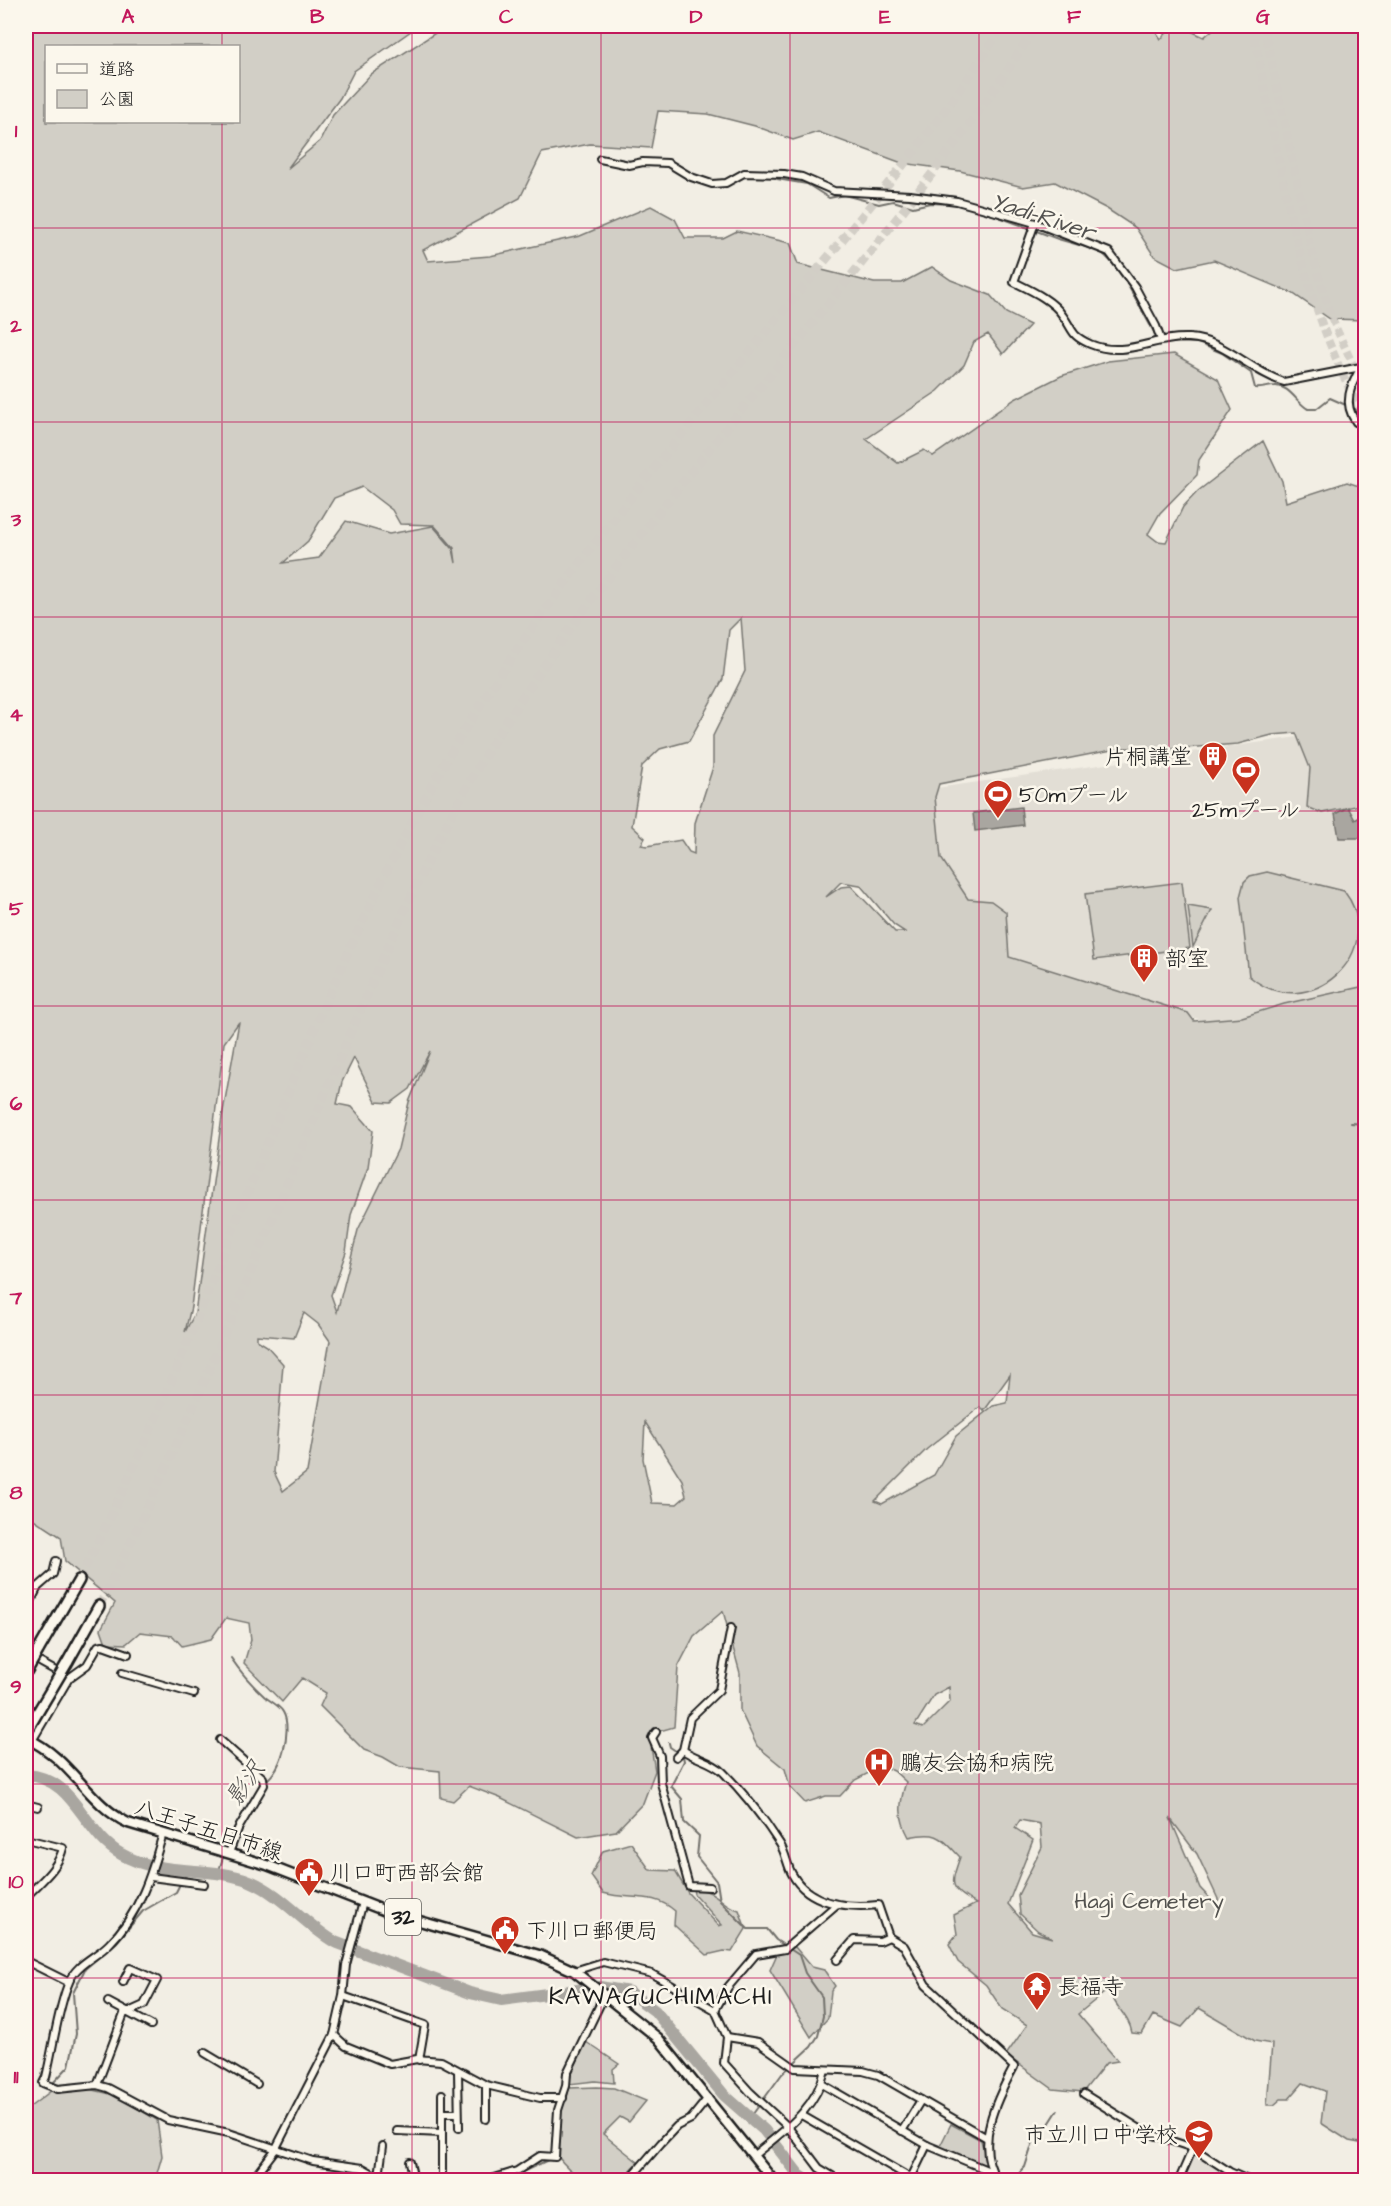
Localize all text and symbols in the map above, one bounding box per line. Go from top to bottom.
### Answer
text: A [122,3,135,31]
text: B [310,3,325,31]
text: C [499,3,514,31]
text: D [690,3,703,31]
text: E [879,3,891,31]
text: F [1067,3,1082,31]
text: G [1256,3,1270,31]
legend [45,45,240,123]
text: 道路 [99,57,135,82]
text: 公園 [99,87,135,112]
text: 1 [15,117,18,145]
water label: Yadi-River [986,184,1102,251]
text: 2 [9,312,22,340]
text: 3 [10,506,22,534]
text: 4 [9,701,23,729]
building icon: 片桐講堂 [1197,740,1229,782]
place label: 片桐講堂 [1104,742,1192,773]
sports icon: 25mプール [1230,754,1262,796]
sports icon: 50mプール [982,778,1014,820]
place label: 50mプール [1019,780,1129,811]
place label: 25mプール [1192,795,1300,826]
text: 5 [9,895,24,923]
building icon: 部室 [1128,942,1160,984]
place label: 部室 [1165,944,1209,975]
text: 6 [10,1090,23,1118]
text: 7 [9,1284,23,1312]
text: 8 [10,1479,23,1507]
text: 9 [10,1673,22,1701]
hospital icon: 鵬友会協和病院 [863,1746,895,1788]
place label: 鵬友会協和病院 [900,1748,1054,1779]
water label: 影沢 [218,1753,274,1813]
street label: 八王子五日市線 [131,1792,287,1869]
public building icon: 川口町西部会館 [293,1856,325,1898]
place label: 川口町西部会館 [330,1858,484,1889]
text: 10 [8,1868,24,1896]
park label: Hagi Cemetery [1074,1886,1224,1918]
road number: 32 [385,1899,421,1935]
public building icon: 下川口郵便局 [489,1914,521,1956]
place label: 下川口郵便局 [526,1916,658,1947]
temple icon: 長福寺 [1021,1970,1053,2012]
place label: 長福寺 [1058,1972,1124,2003]
district label: KAWAGUCHIMACHI [549,1980,773,2014]
text: 11 [13,2063,19,2091]
school or university icon: 市立川口中学校 [1183,2118,1215,2160]
place label: 市立川口中学校 [1024,2120,1178,2151]

